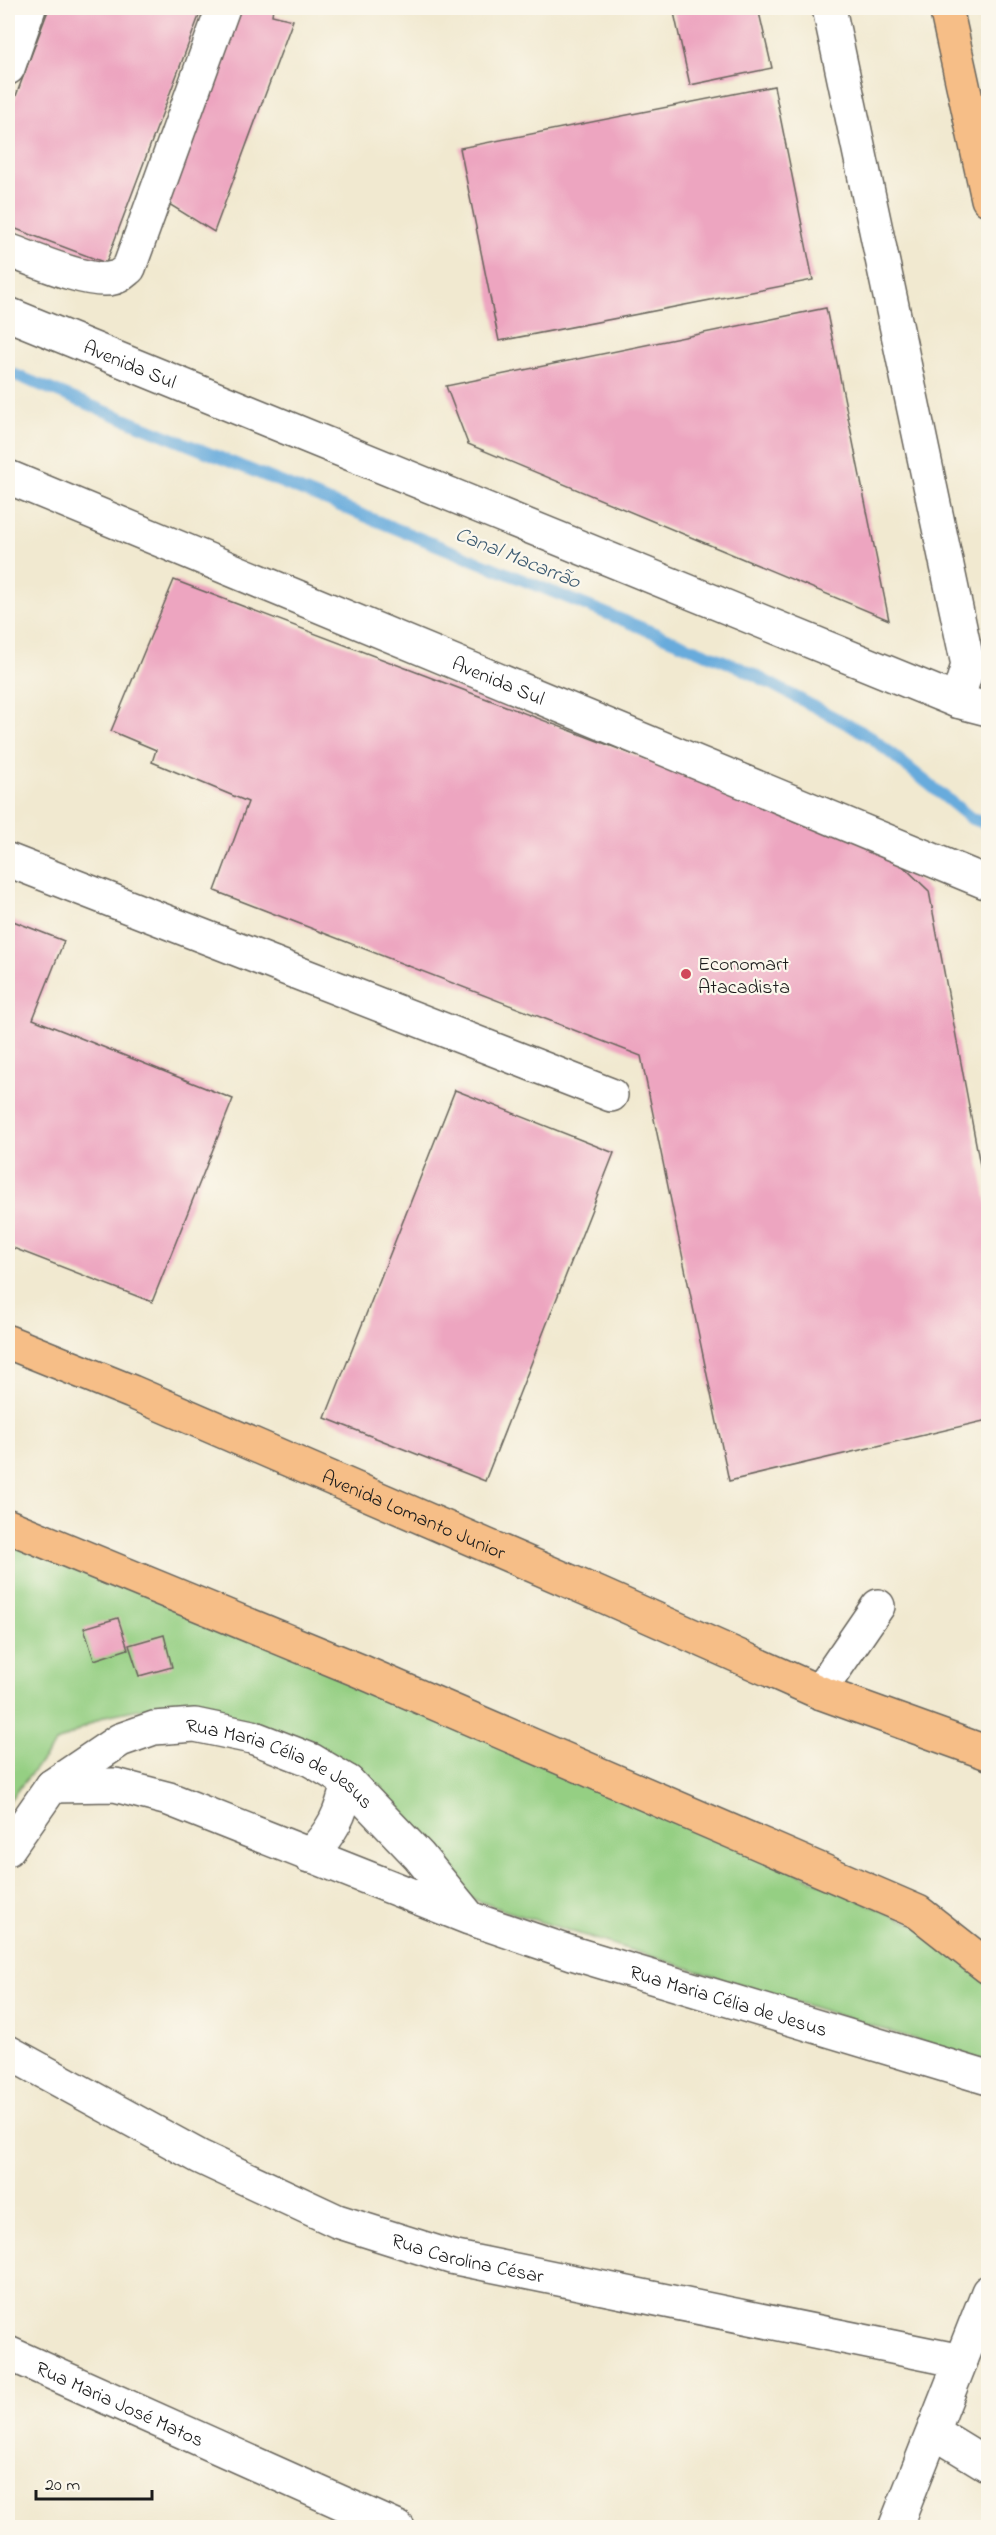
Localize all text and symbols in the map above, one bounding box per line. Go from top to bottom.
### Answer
street label: Avenida Sul [79,334,180,398]
water label: Canal Macarrão [450,520,585,598]
street label: Avenida Sul [447,650,548,715]
place label: Economart Atacadista [698,951,790,1003]
marker: Economart Atacadista [679,967,693,981]
street label: Avenida Lomanto Junior [317,1464,510,1569]
street label: Rua Maria Célia de Jesus [185,1713,379,1817]
street label: Rua Maria Célia de Jesus [626,1959,831,2046]
street label: Rua Carolina César [387,2227,547,2293]
street label: Rua Maria José Matos [30,2355,208,2456]
scale bar [36,2463,152,2501]
text: 20 m [45,2473,80,2499]

